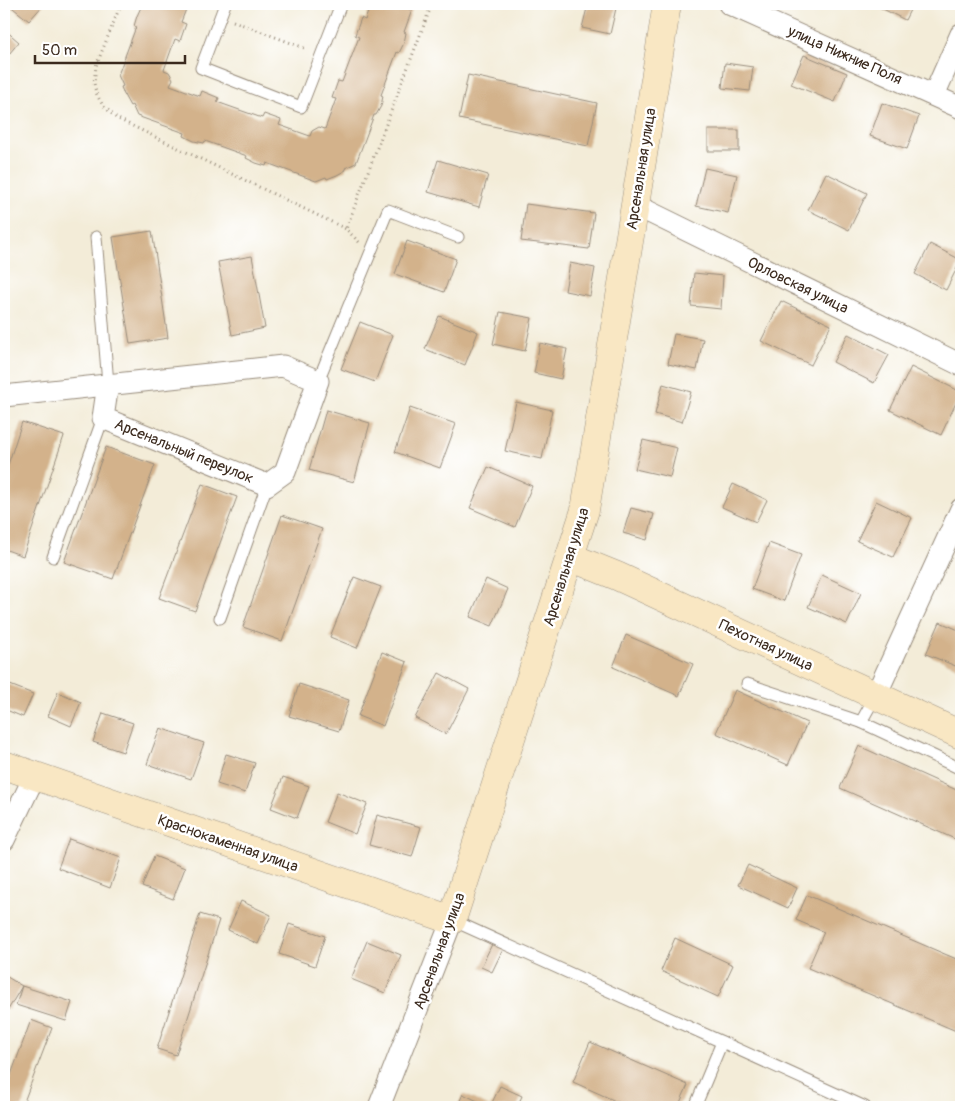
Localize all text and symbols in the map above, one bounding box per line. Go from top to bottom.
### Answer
street label: улица Нижние Поля [784,21,905,89]
scale bar [35,32,185,64]
text: 50 m [42,41,77,60]
street label: Арсенальная улица [622,107,661,231]
street label: Орловская улица [744,253,851,318]
street label: Арсенальный переулок [112,415,256,488]
street label: Арсенальная улица [539,505,594,629]
street label: Пехотная улица [716,615,816,676]
street label: Краснокаменная улица [155,810,301,876]
street label: Арсенальная улица [409,890,469,1012]

